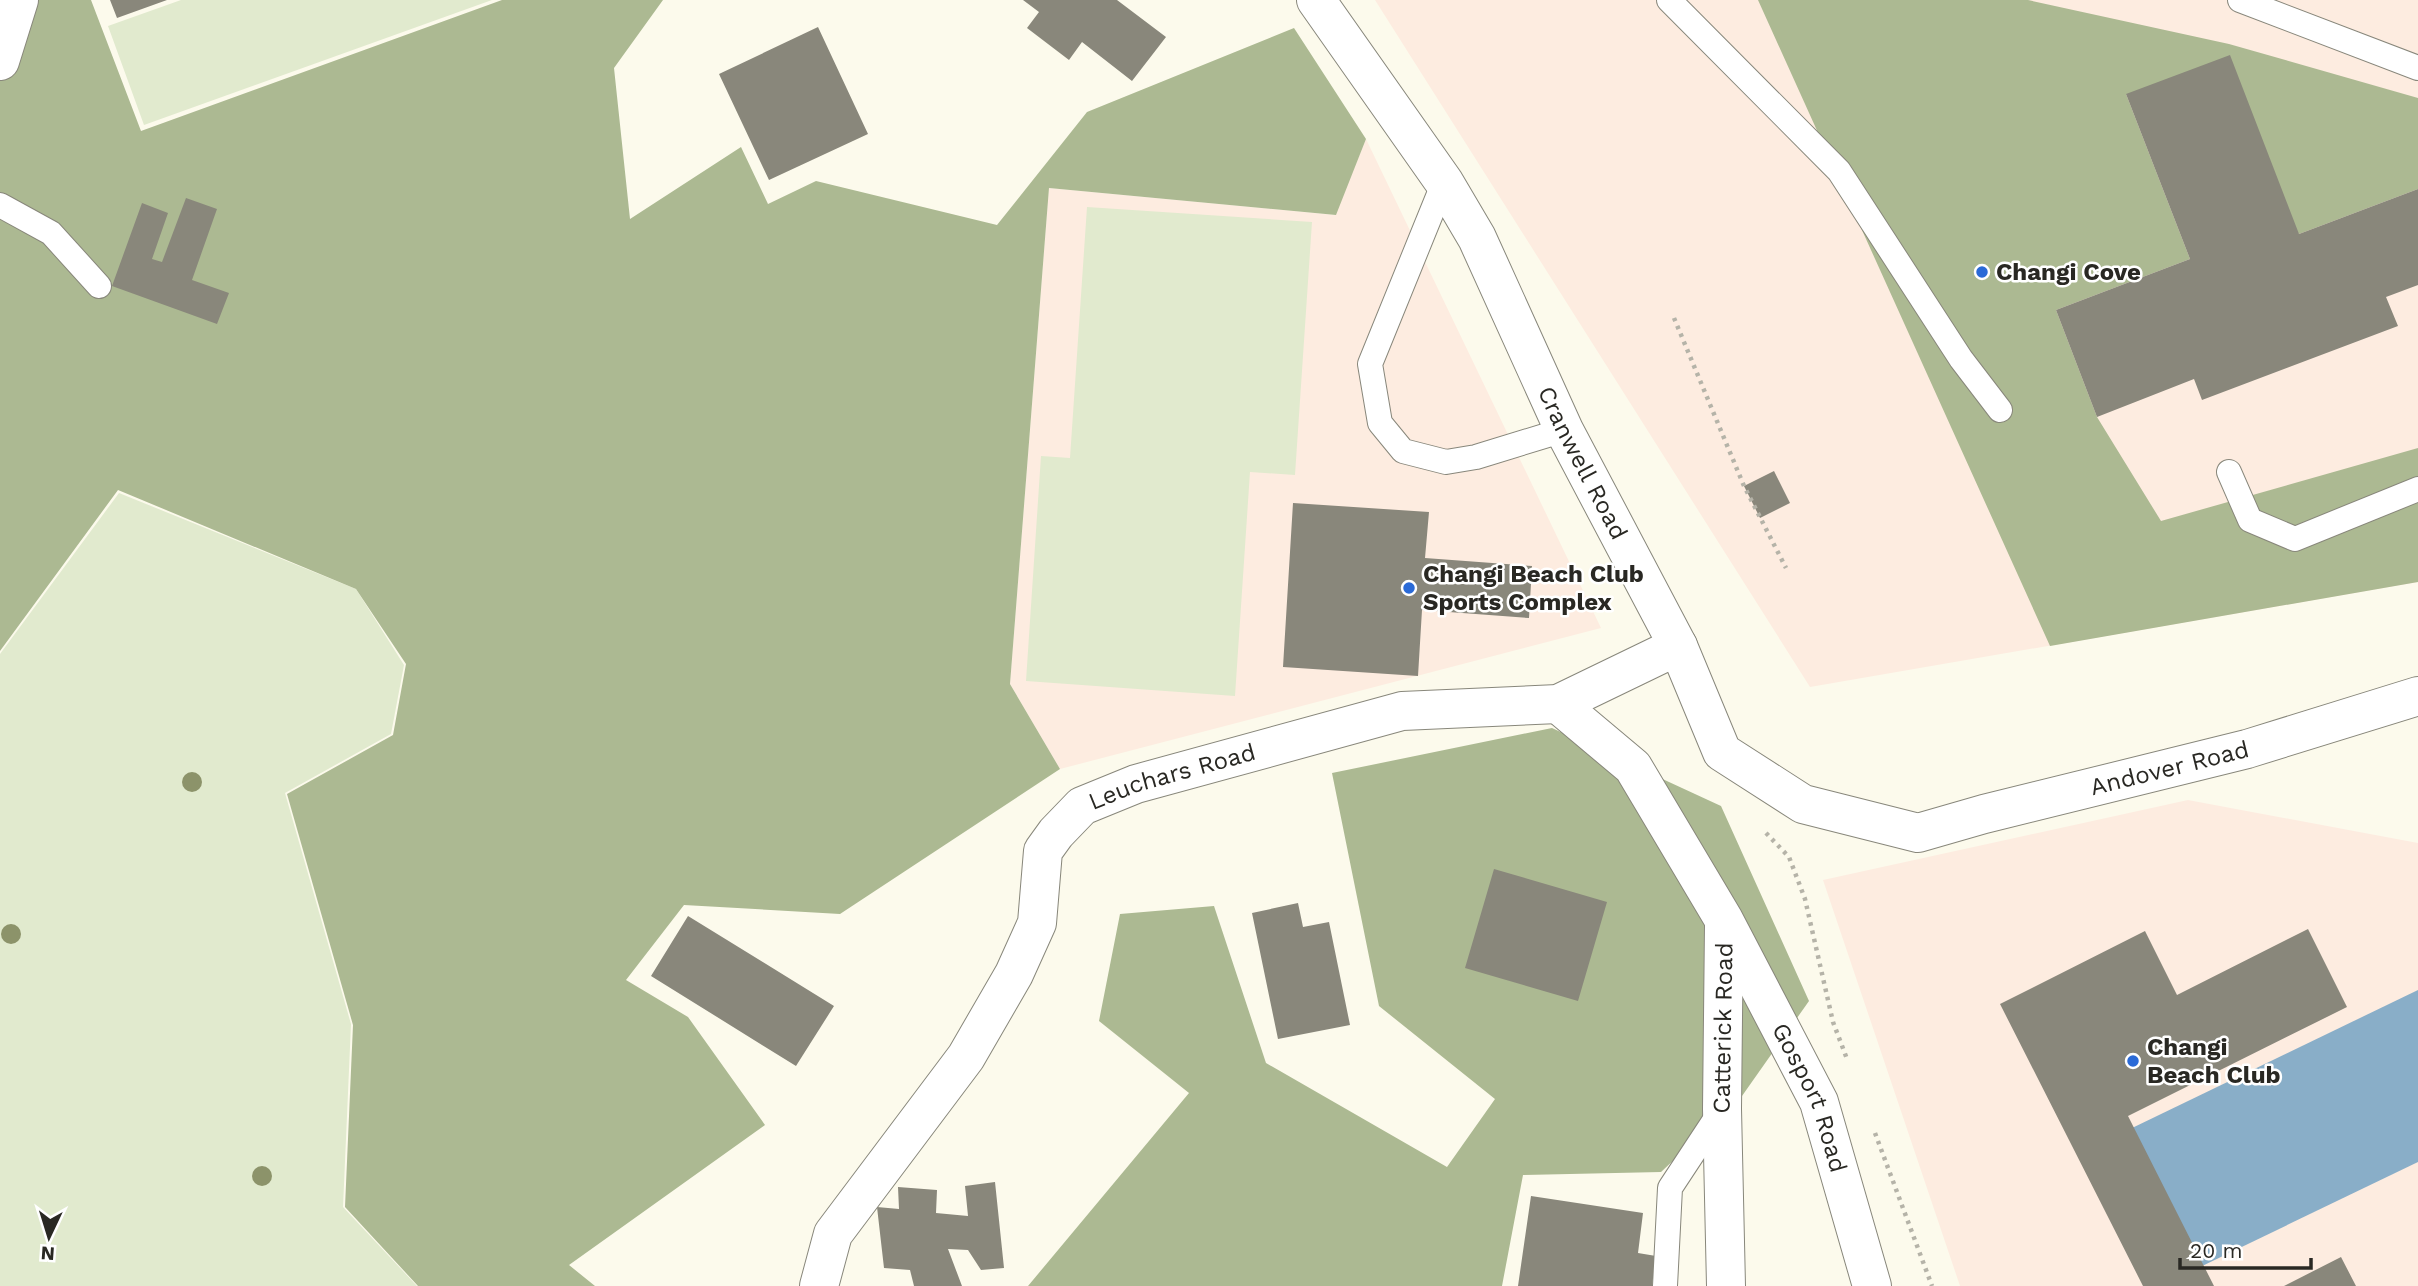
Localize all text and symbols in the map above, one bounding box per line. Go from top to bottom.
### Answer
place label: Changi Cove [1996,258,2141,286]
marker: Changi Cove [1974,264,1990,280]
street label: Cranwell Road [1532,382,1633,544]
place label: Changi Beach Club Sports Complex [1423,560,1644,616]
marker: Changi Beach Club Sports Complex [1401,580,1417,596]
street label: Andover Road [2087,735,2252,801]
street label: Leuchars Road [1084,738,1259,816]
street label: Catterick Road [1708,942,1738,1114]
street label: Gosport Road [1766,1018,1853,1176]
place label: Changi Beach Club [2147,1033,2281,1089]
marker: Changi Beach Club [2125,1053,2141,1069]
north arrow [14,1202,84,1272]
scale bar [2180,1226,2311,1270]
text: 20 m [2190,1238,2242,1263]
text: N [40,1241,56,1265]

